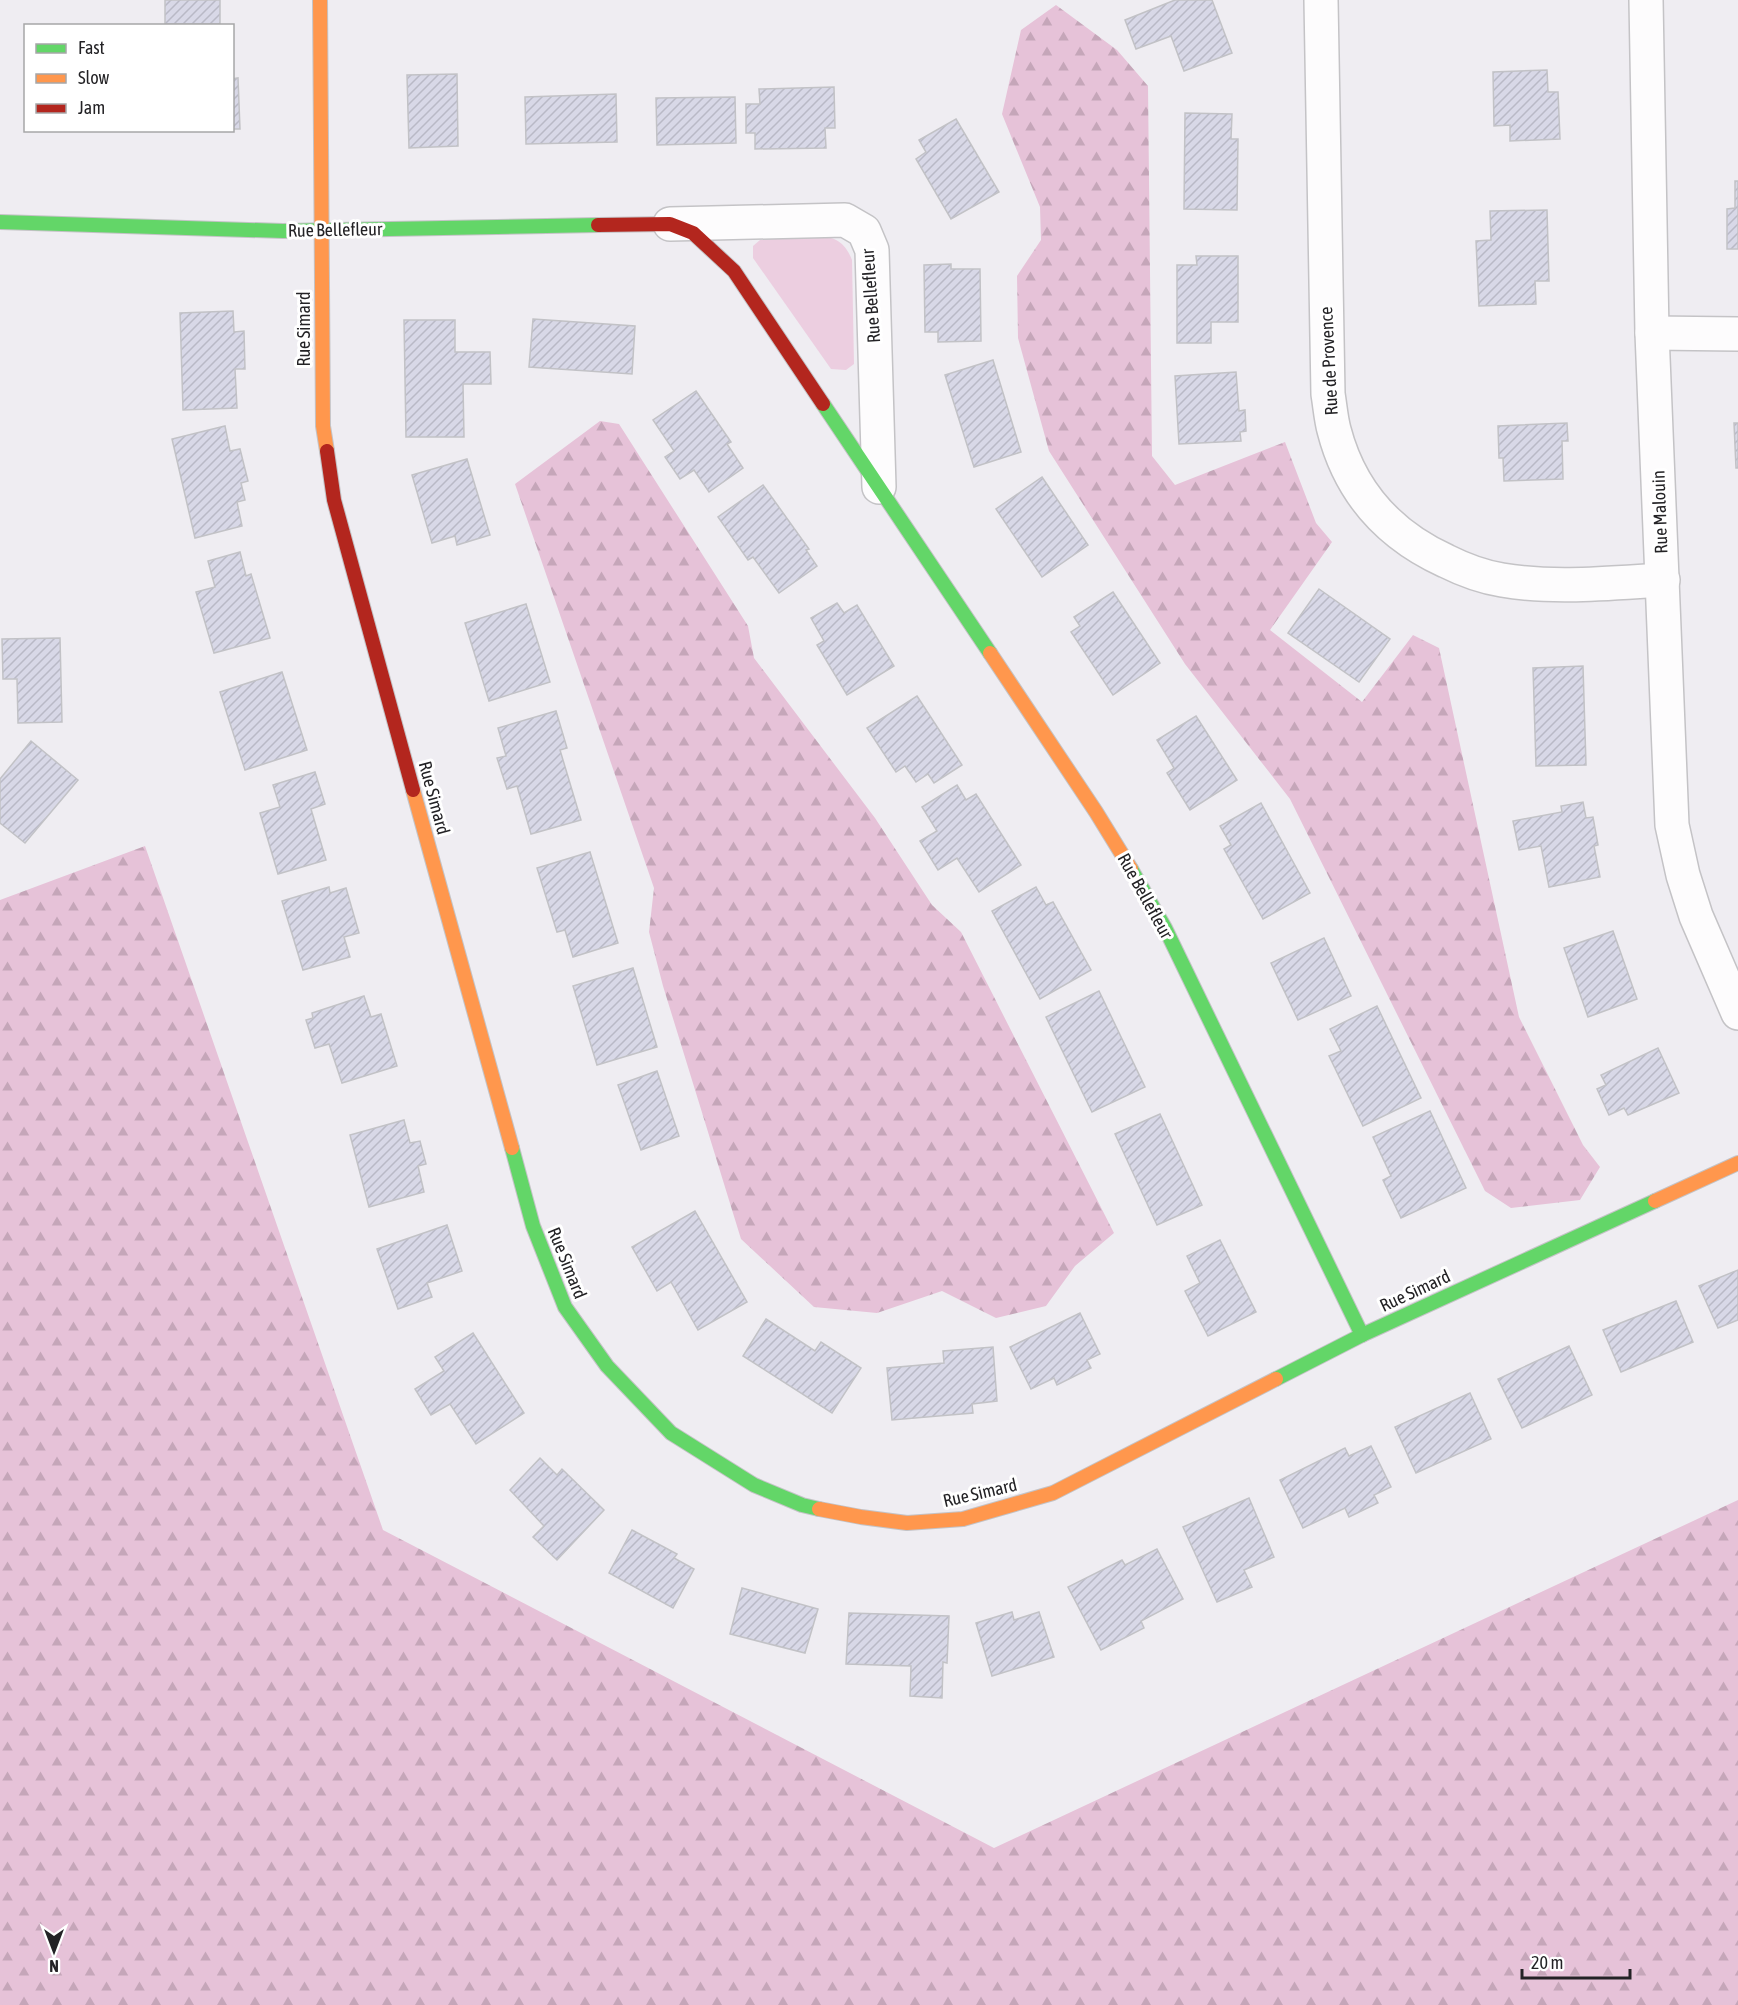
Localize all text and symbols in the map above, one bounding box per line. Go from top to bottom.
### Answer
legend [24,24,234,132]
text: Fast [78,37,105,58]
text: Slow [78,67,109,88]
text: Jam [78,97,105,118]
street label: Rue Bellefleur [288,218,383,241]
street label: Rue Bellefleur [857,248,884,344]
street label: Rue Simard [293,291,314,367]
street label: Rue de Provence [1315,306,1342,416]
street label: Rue Malouin [1648,470,1671,554]
street label: Rue Simard [415,759,454,837]
street label: Rue Bellefleur [1113,849,1178,943]
street label: Rue Simard [544,1224,591,1302]
street label: Rue Simard [1376,1265,1453,1316]
street label: Rue Simard [941,1474,1019,1511]
north arrow [24,1921,84,1981]
scale bar [1522,1942,1630,1980]
text: 20 m [1531,1952,1563,1973]
text: N [49,1957,59,1975]

